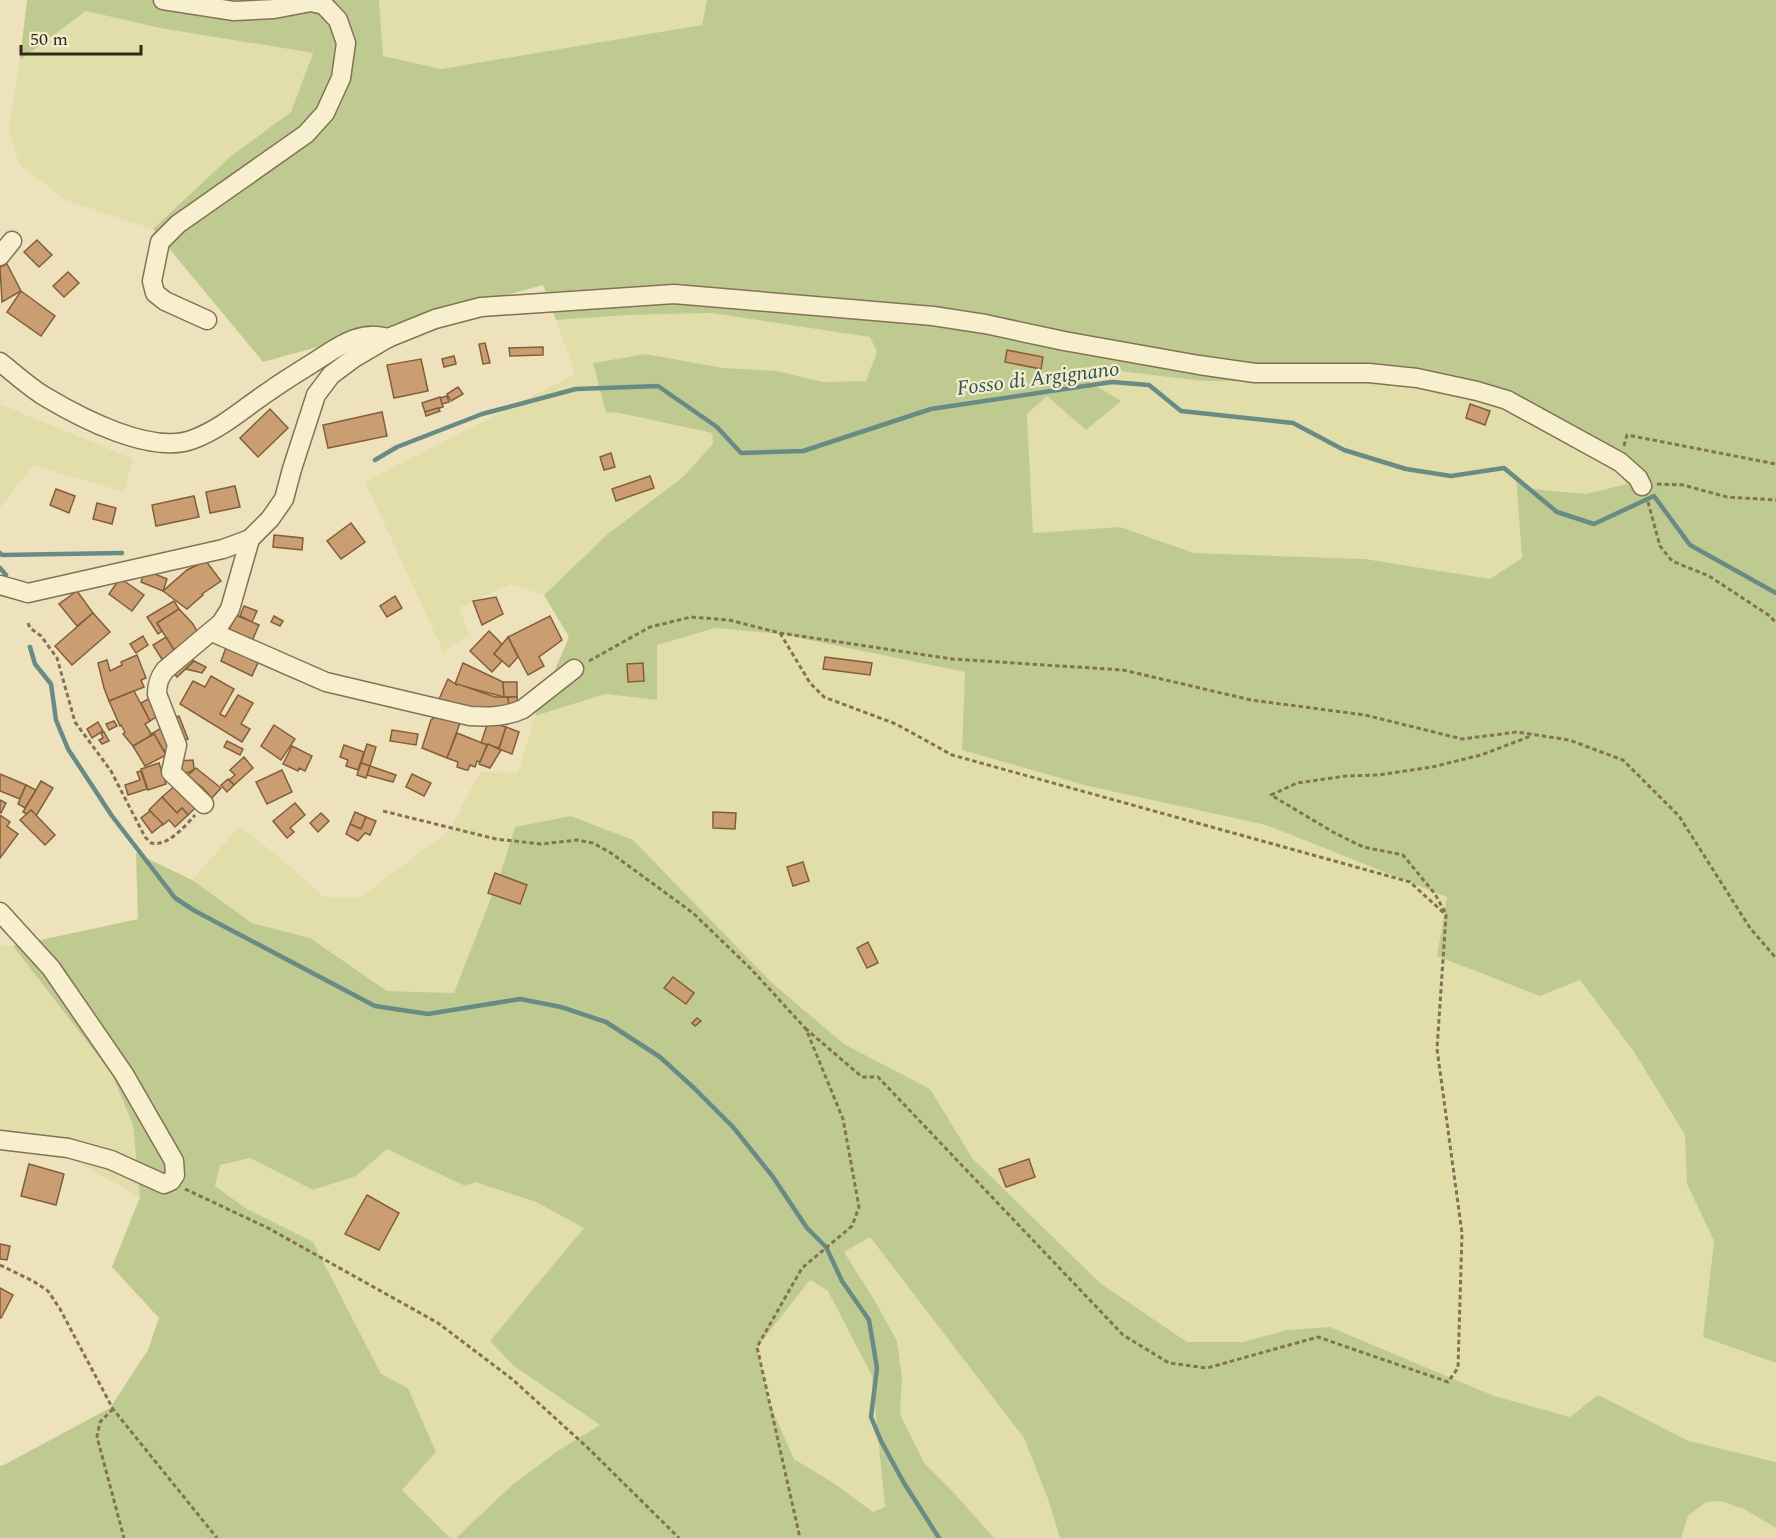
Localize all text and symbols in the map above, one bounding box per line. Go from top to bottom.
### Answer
scale bar [21,18,141,56]
text: 50 m [30,26,68,53]
water label: Fosso di Argignano [955,353,1121,405]

